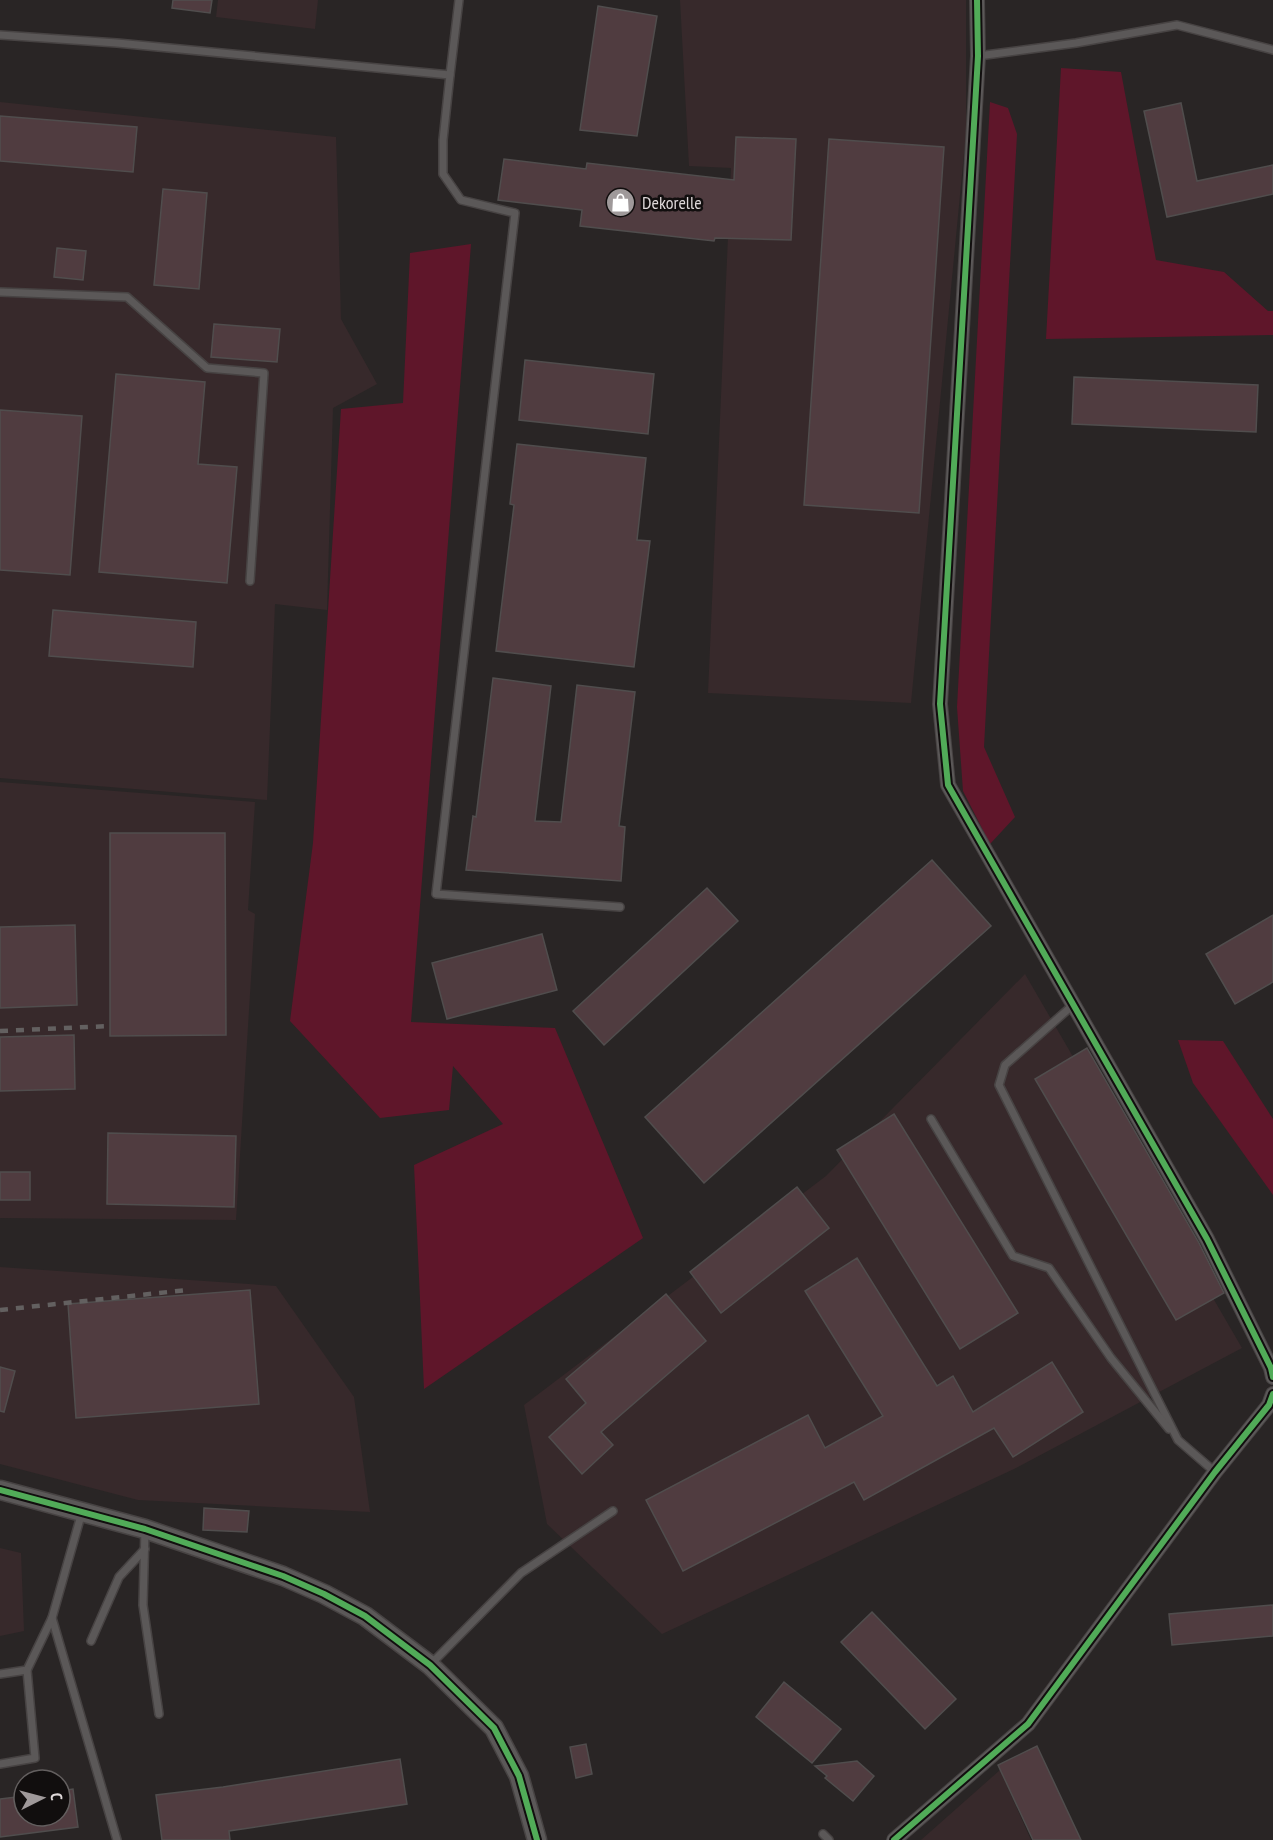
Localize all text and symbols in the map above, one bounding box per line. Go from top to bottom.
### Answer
shop icon: Dekorelle [605,186,637,218]
place label: Dekorelle [642,191,702,214]
north arrow [12,1768,72,1828]
text: С [47,1792,67,1802]

